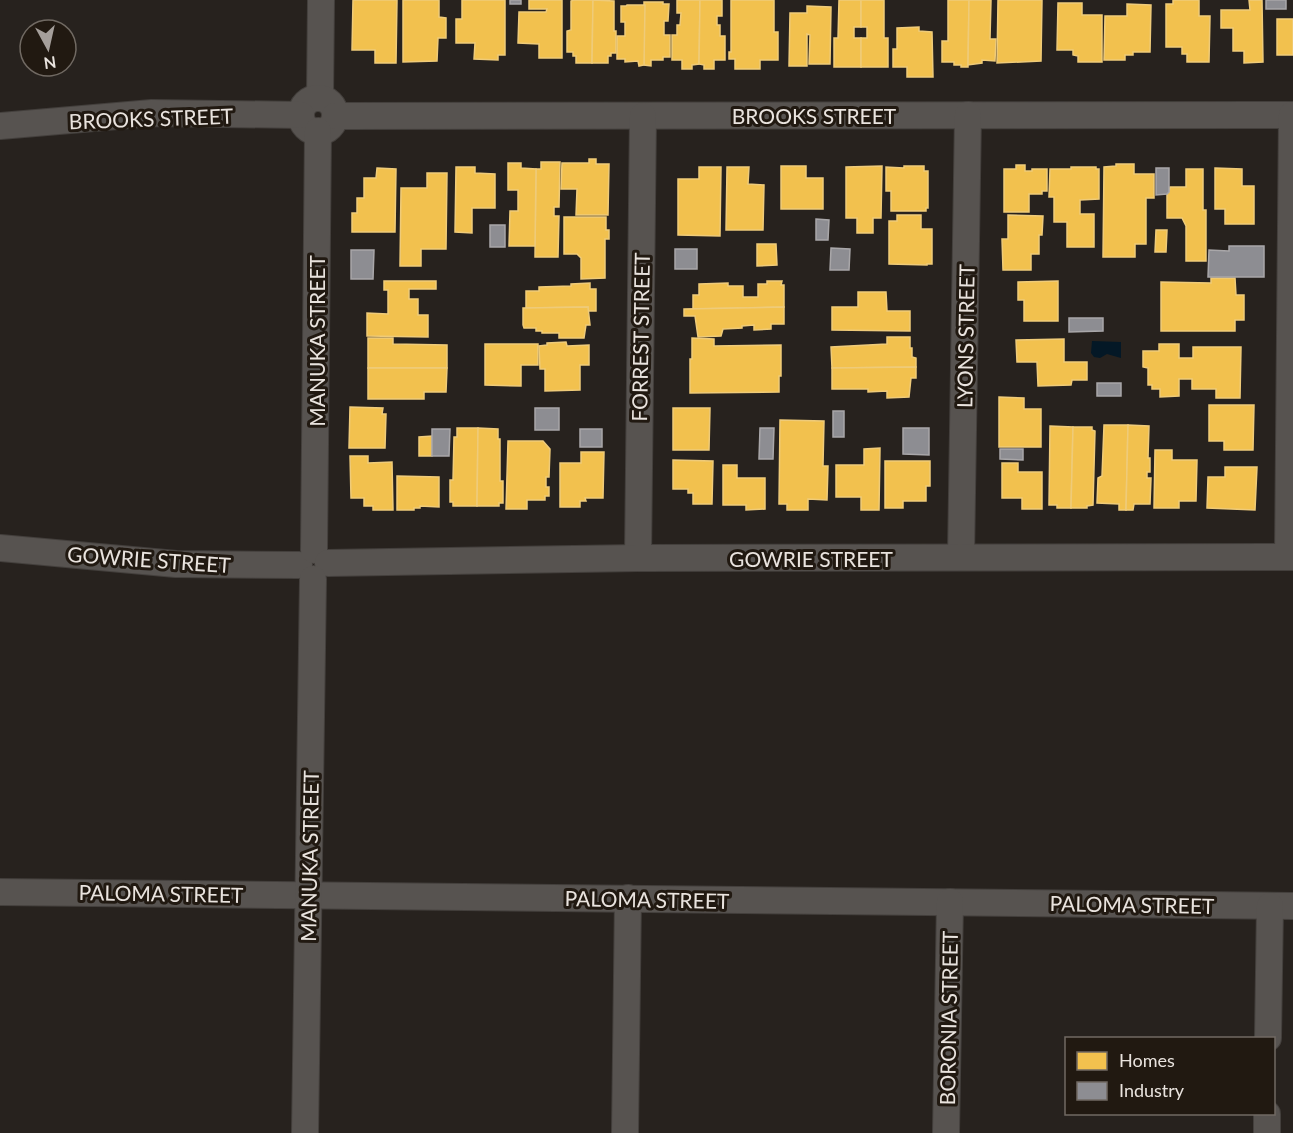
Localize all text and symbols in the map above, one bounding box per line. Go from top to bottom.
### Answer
north arrow [18,18,78,78]
text: N [43,53,58,74]
street label: BROOKS STREET [68,103,234,133]
street label: BROOKS STREET [732,103,897,128]
street label: FORREST STREET [626,252,654,422]
street label: MANUKA STREET [304,255,329,427]
street label: LYONS STREET [951,263,979,408]
street label: GOWRIE STREET [66,541,232,577]
street label: GOWRIE STREET [729,546,894,571]
street label: MANUKA STREET [295,769,323,942]
street label: PALOMA STREET [78,879,244,907]
street label: PALOMA STREET [564,885,730,913]
street label: PALOMA STREET [1049,890,1215,918]
street label: BORONIA STREET [934,930,962,1106]
legend [1065,1037,1275,1115]
text: Homes [1119,1049,1175,1071]
text: Industry [1119,1079,1185,1101]

